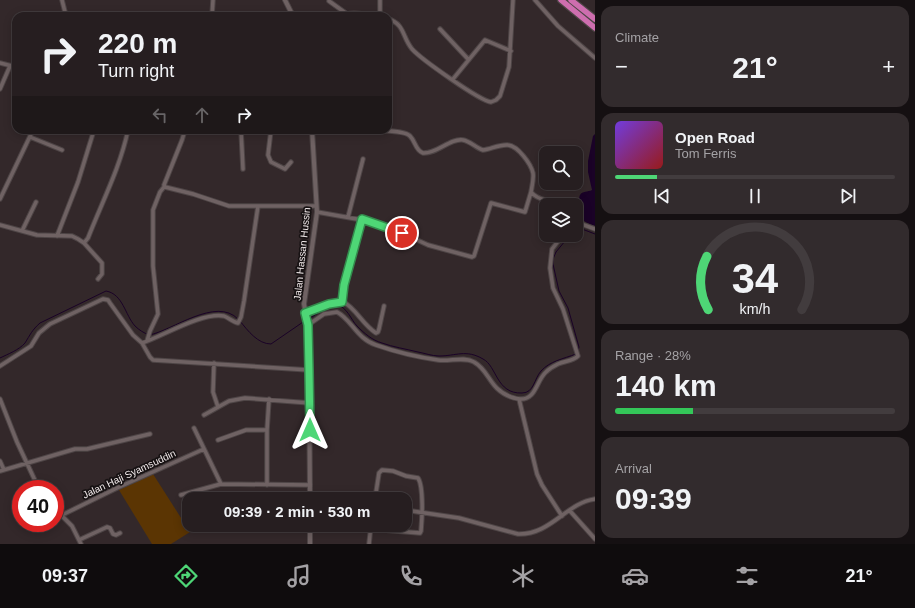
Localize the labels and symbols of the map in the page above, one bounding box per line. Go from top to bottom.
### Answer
street label: Jalan Hassan Hussin [292,207,312,301]
pin [385,216,419,250]
position arrow [289,409,331,451]
street label: Jalan Haji Syamsuddin [81,448,177,500]
speed limit sign: 40 [12,480,64,532]

